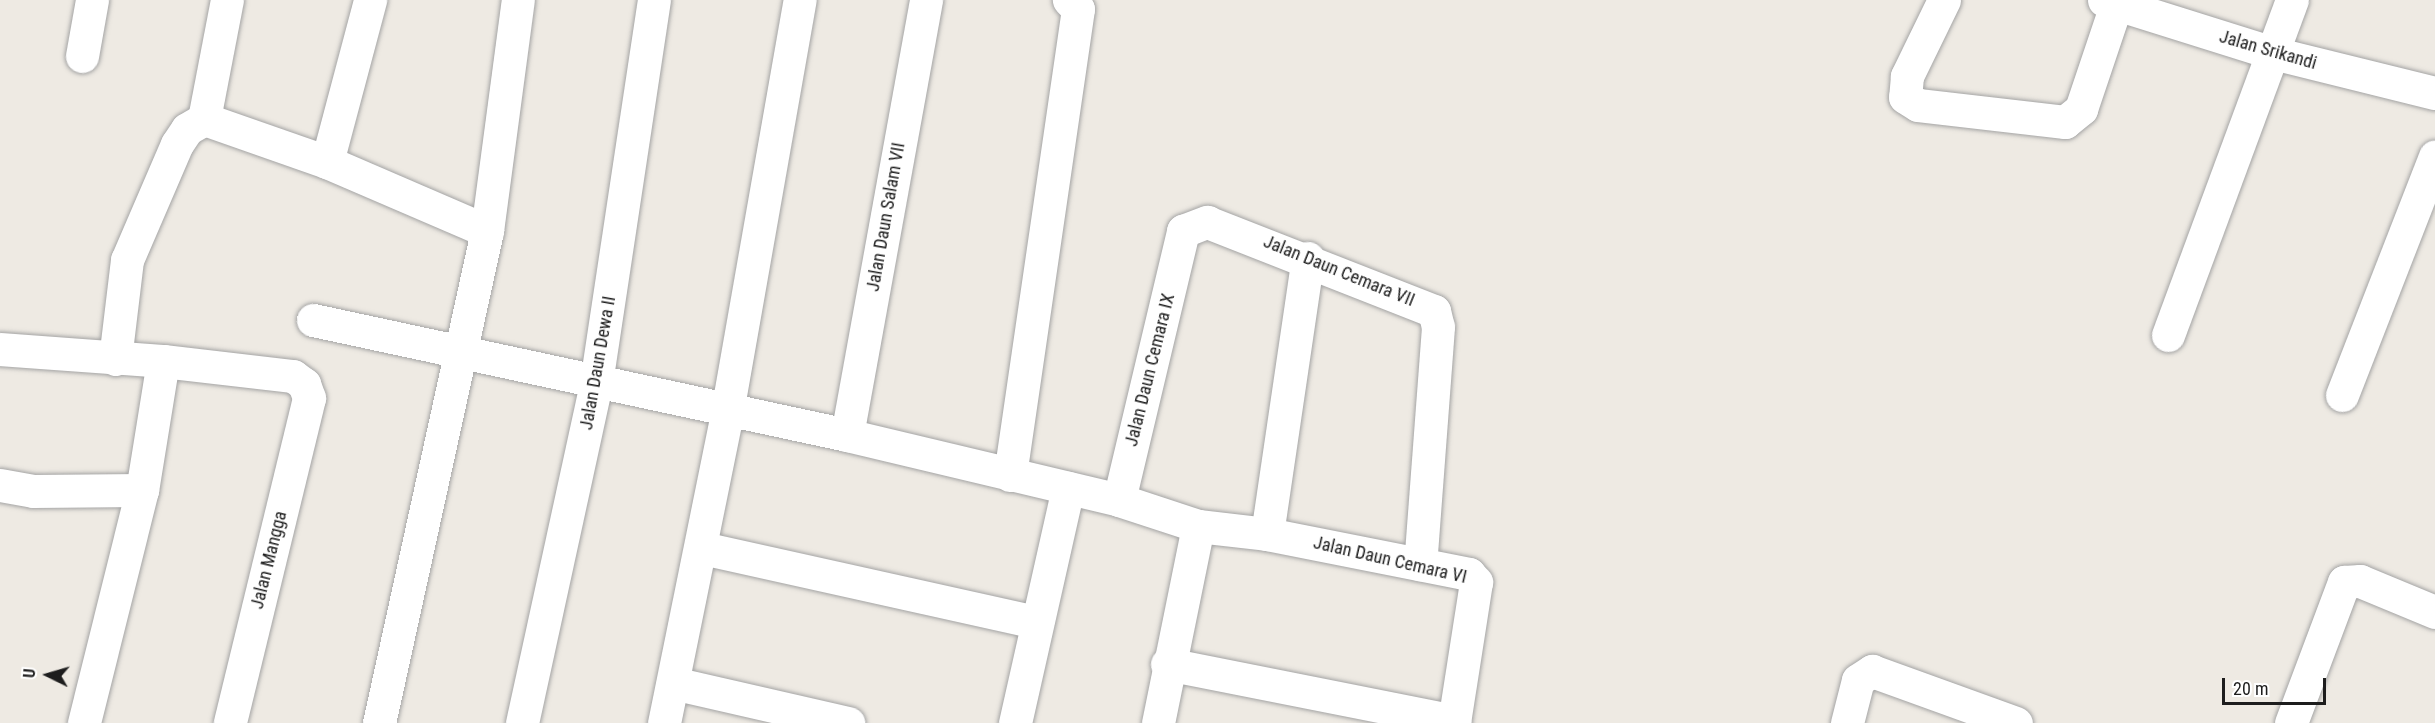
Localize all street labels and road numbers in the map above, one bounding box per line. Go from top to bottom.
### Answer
street label: Jalan Srikandi [2217,26,2319,74]
street label: Jalan Daun Salam VII [862,141,910,293]
street label: Jalan Daun Cemara VII [1260,231,1418,311]
street label: Jalan Daun Cemara IX [1121,291,1179,449]
street label: Jalan Daun Dewa II [576,294,620,432]
street label: Jalan Mangga [246,509,292,611]
street label: Jalan Daun Cemara VI [1311,532,1469,588]

